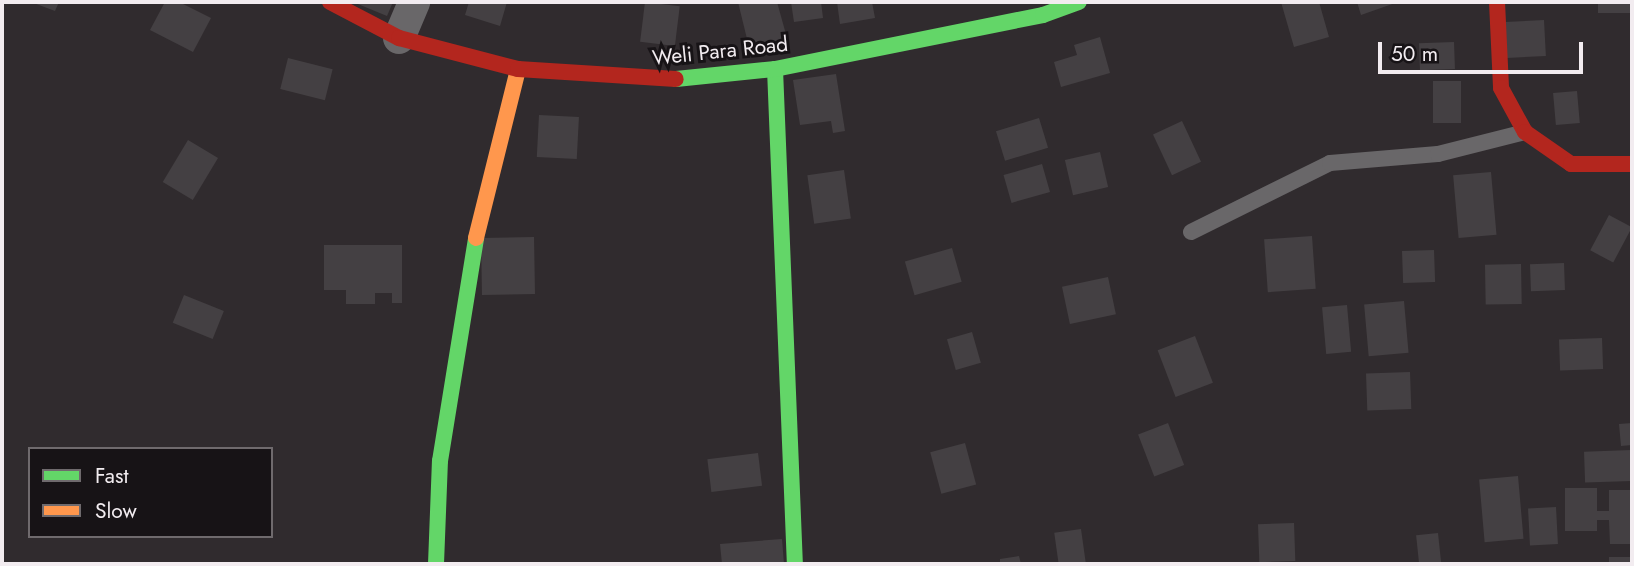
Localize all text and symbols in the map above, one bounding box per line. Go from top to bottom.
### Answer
scale bar [1382,28,1587,72]
street label: Weli Para Road [651,31,789,71]
text: 50 m [1391,39,1438,69]
legend [28,447,273,538]
text: Fast [95,461,128,491]
text: Slow [95,496,137,526]

